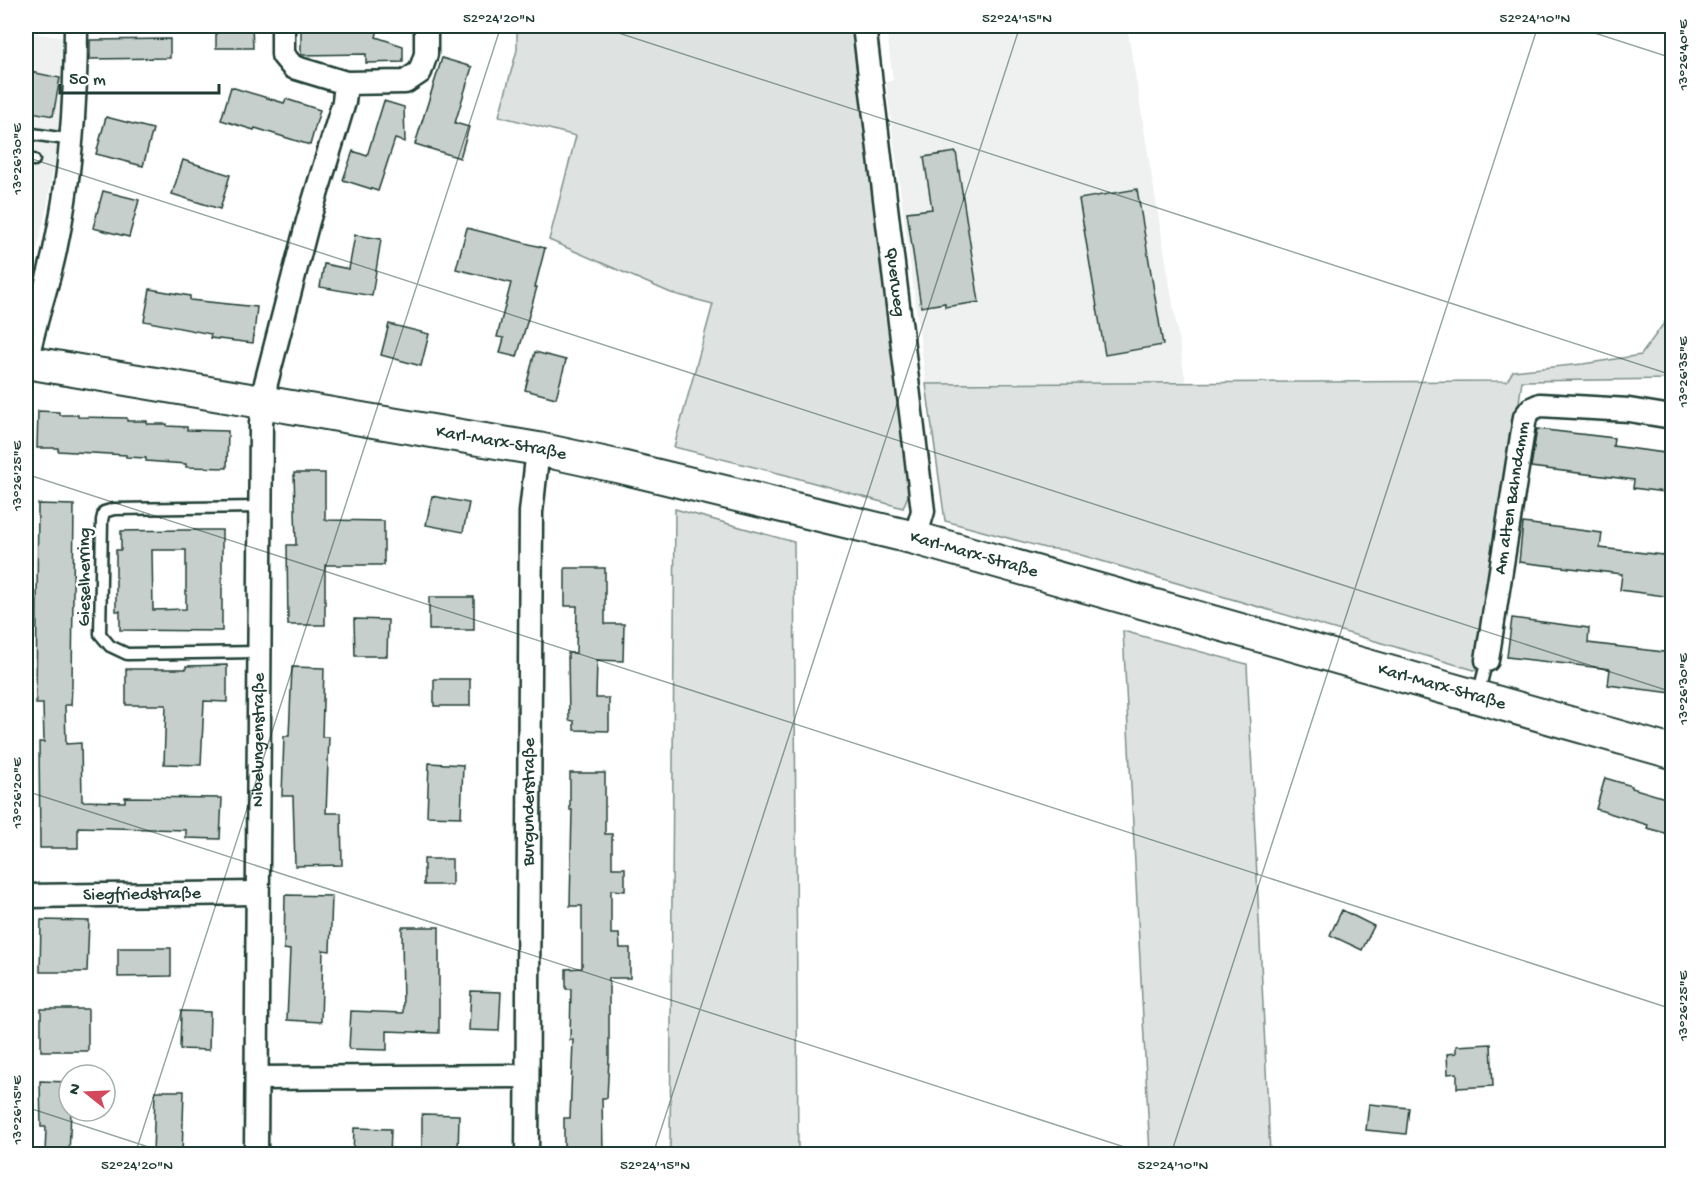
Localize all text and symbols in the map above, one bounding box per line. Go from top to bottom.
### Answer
text: 52°24'20"N [463,10,535,28]
text: 52°24'15"N [982,10,1052,28]
text: 52°24'10"N [1500,10,1571,28]
text: 13°26'40"E [1675,19,1693,91]
scale bar [60,57,219,95]
text: 50 m [69,70,106,91]
text: 13°26'30"E [9,123,27,196]
street label: Querweg [881,246,910,318]
text: 13°26'35"E [1675,336,1693,408]
street label: Am alten Bahndamm [1490,420,1535,576]
street label: Karl-Marx-Straße [434,421,569,466]
text: 13°26'25"E [9,440,27,512]
street label: Karl-Marx-Straße [907,527,1041,583]
street label: Gieselherring [75,528,96,626]
text: 13°26'30"E [1675,653,1693,726]
street label: Karl-Marx-Straße [1375,659,1509,715]
street label: Nibelungenstraße [248,672,270,807]
street label: Burgunderstraße [518,737,540,867]
text: 13°26'20"E [9,757,27,829]
street label: Siegfriedstraße [83,883,202,906]
text: 13°26'25"E [1675,970,1693,1042]
north arrow [57,1063,117,1123]
text: 13°26'15"E [9,1075,27,1145]
text: N [65,1081,87,1097]
text: 52°24'20"N [101,1157,173,1175]
text: 52°24'15"N [620,1157,690,1175]
text: 52°24'10"N [1138,1157,1209,1175]

